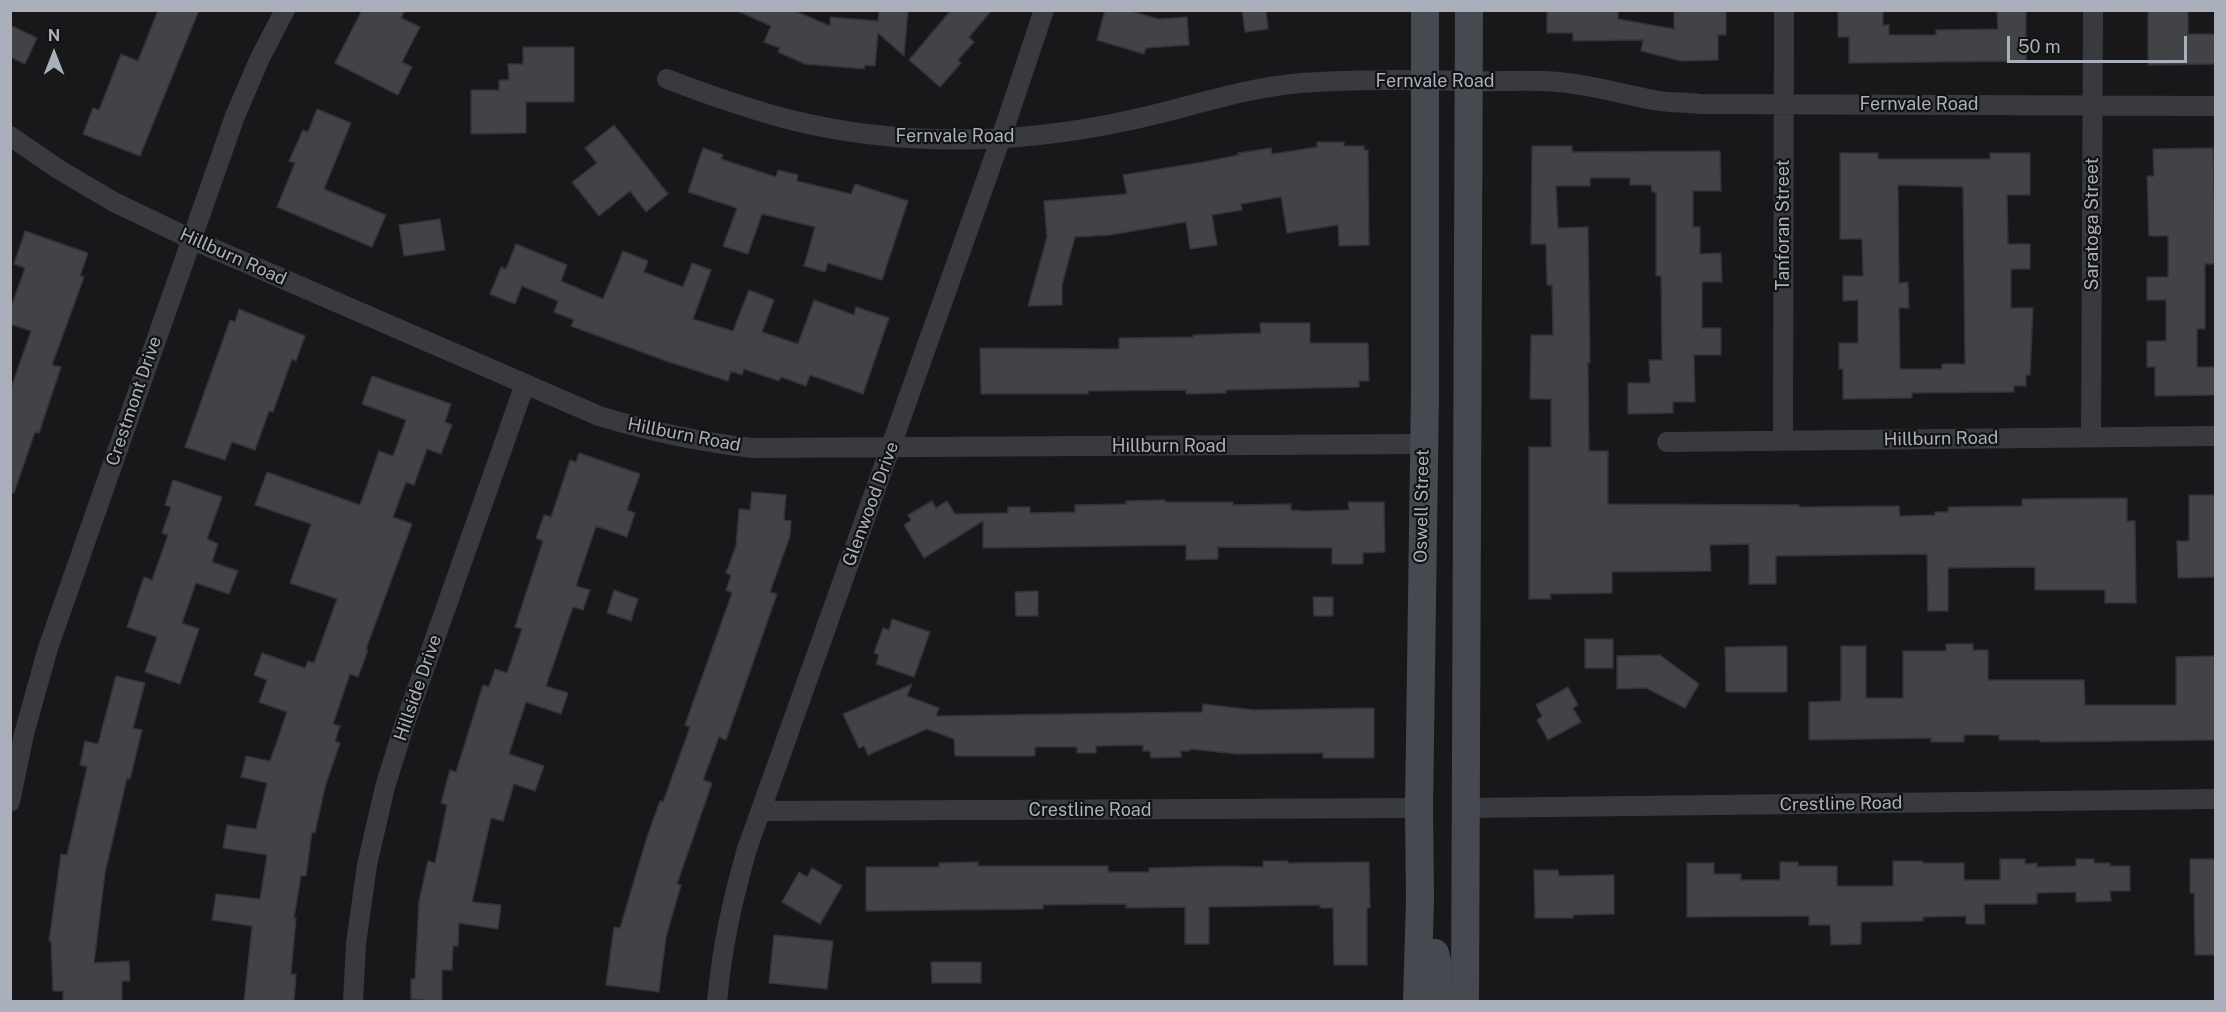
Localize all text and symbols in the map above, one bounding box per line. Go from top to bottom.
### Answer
north arrow [24,24,84,84]
scale bar [2010,24,2190,62]
text: N [48,26,60,45]
text: 50 m [2018,36,2061,57]
street label: Fernvale Road [1376,70,1494,92]
street label: Fernvale Road [1860,93,1978,115]
street label: Fernvale Road [896,125,1014,147]
street label: Saratoga Street [2081,158,2103,290]
street label: Tanforan Street [1772,160,1794,290]
street label: Hillburn Road [176,224,290,290]
street label: Crestmont Drive [102,333,166,469]
street label: Hillburn Road [626,413,742,457]
street label: Hillburn Road [1884,427,1998,451]
street label: Hillburn Road [1112,435,1226,457]
street label: Glenwood Drive [838,439,904,569]
street label: Oswell Street [1410,449,1434,563]
street label: Hillside Drive [390,632,446,744]
street label: Crestline Road [1779,792,1903,816]
street label: Crestline Road [1029,799,1151,821]

